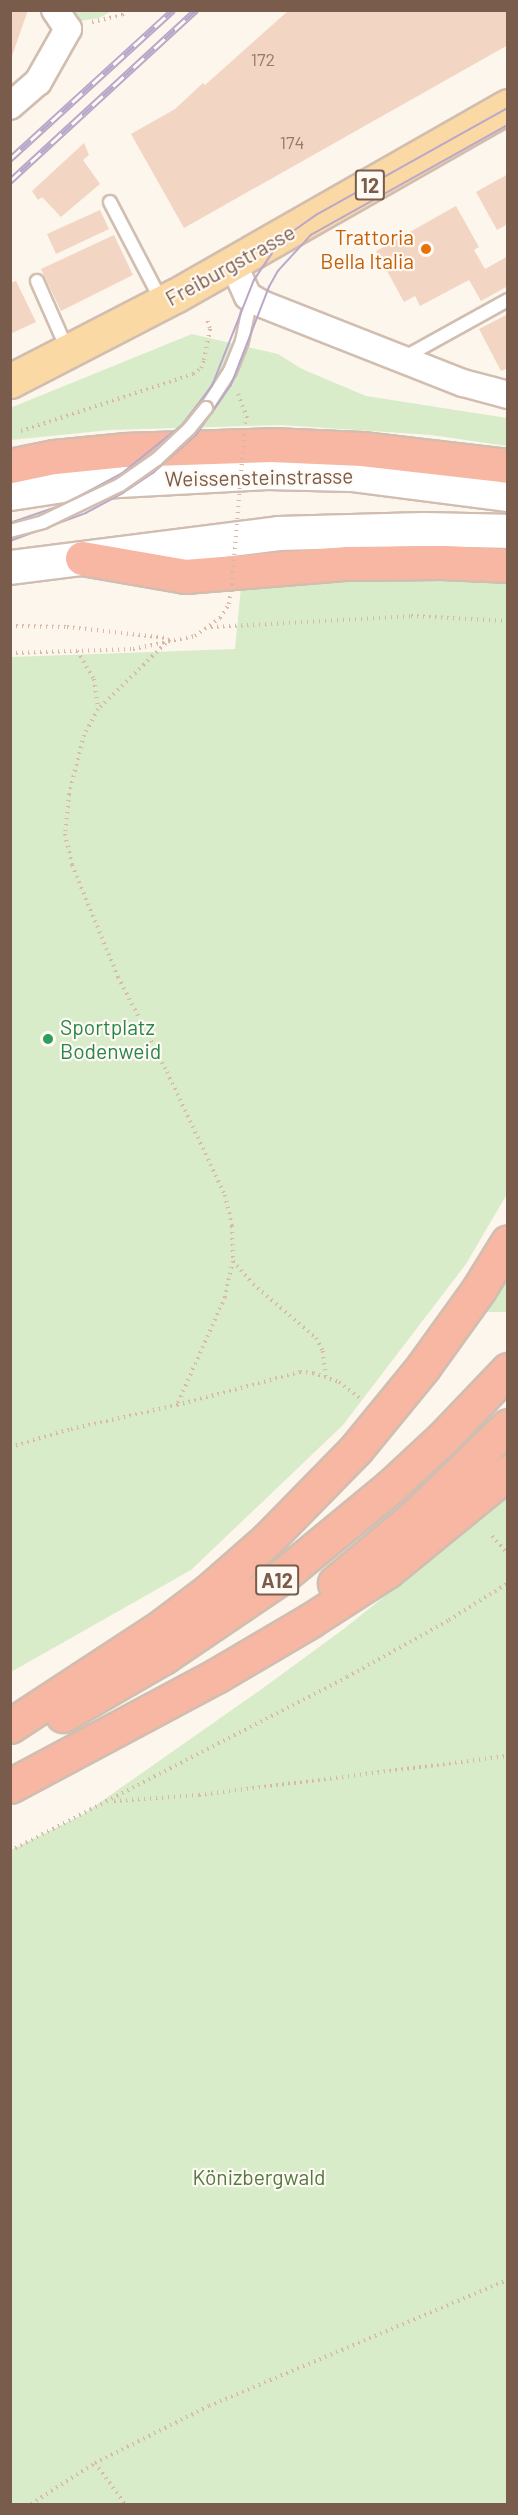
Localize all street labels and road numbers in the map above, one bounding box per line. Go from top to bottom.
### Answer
road number: 12 [354,168,386,202]
street label: Freiburgstrasse [161,219,299,311]
street label: Weissensteinstrasse [164,463,354,491]
road number: A12 [254,1563,300,1597]

